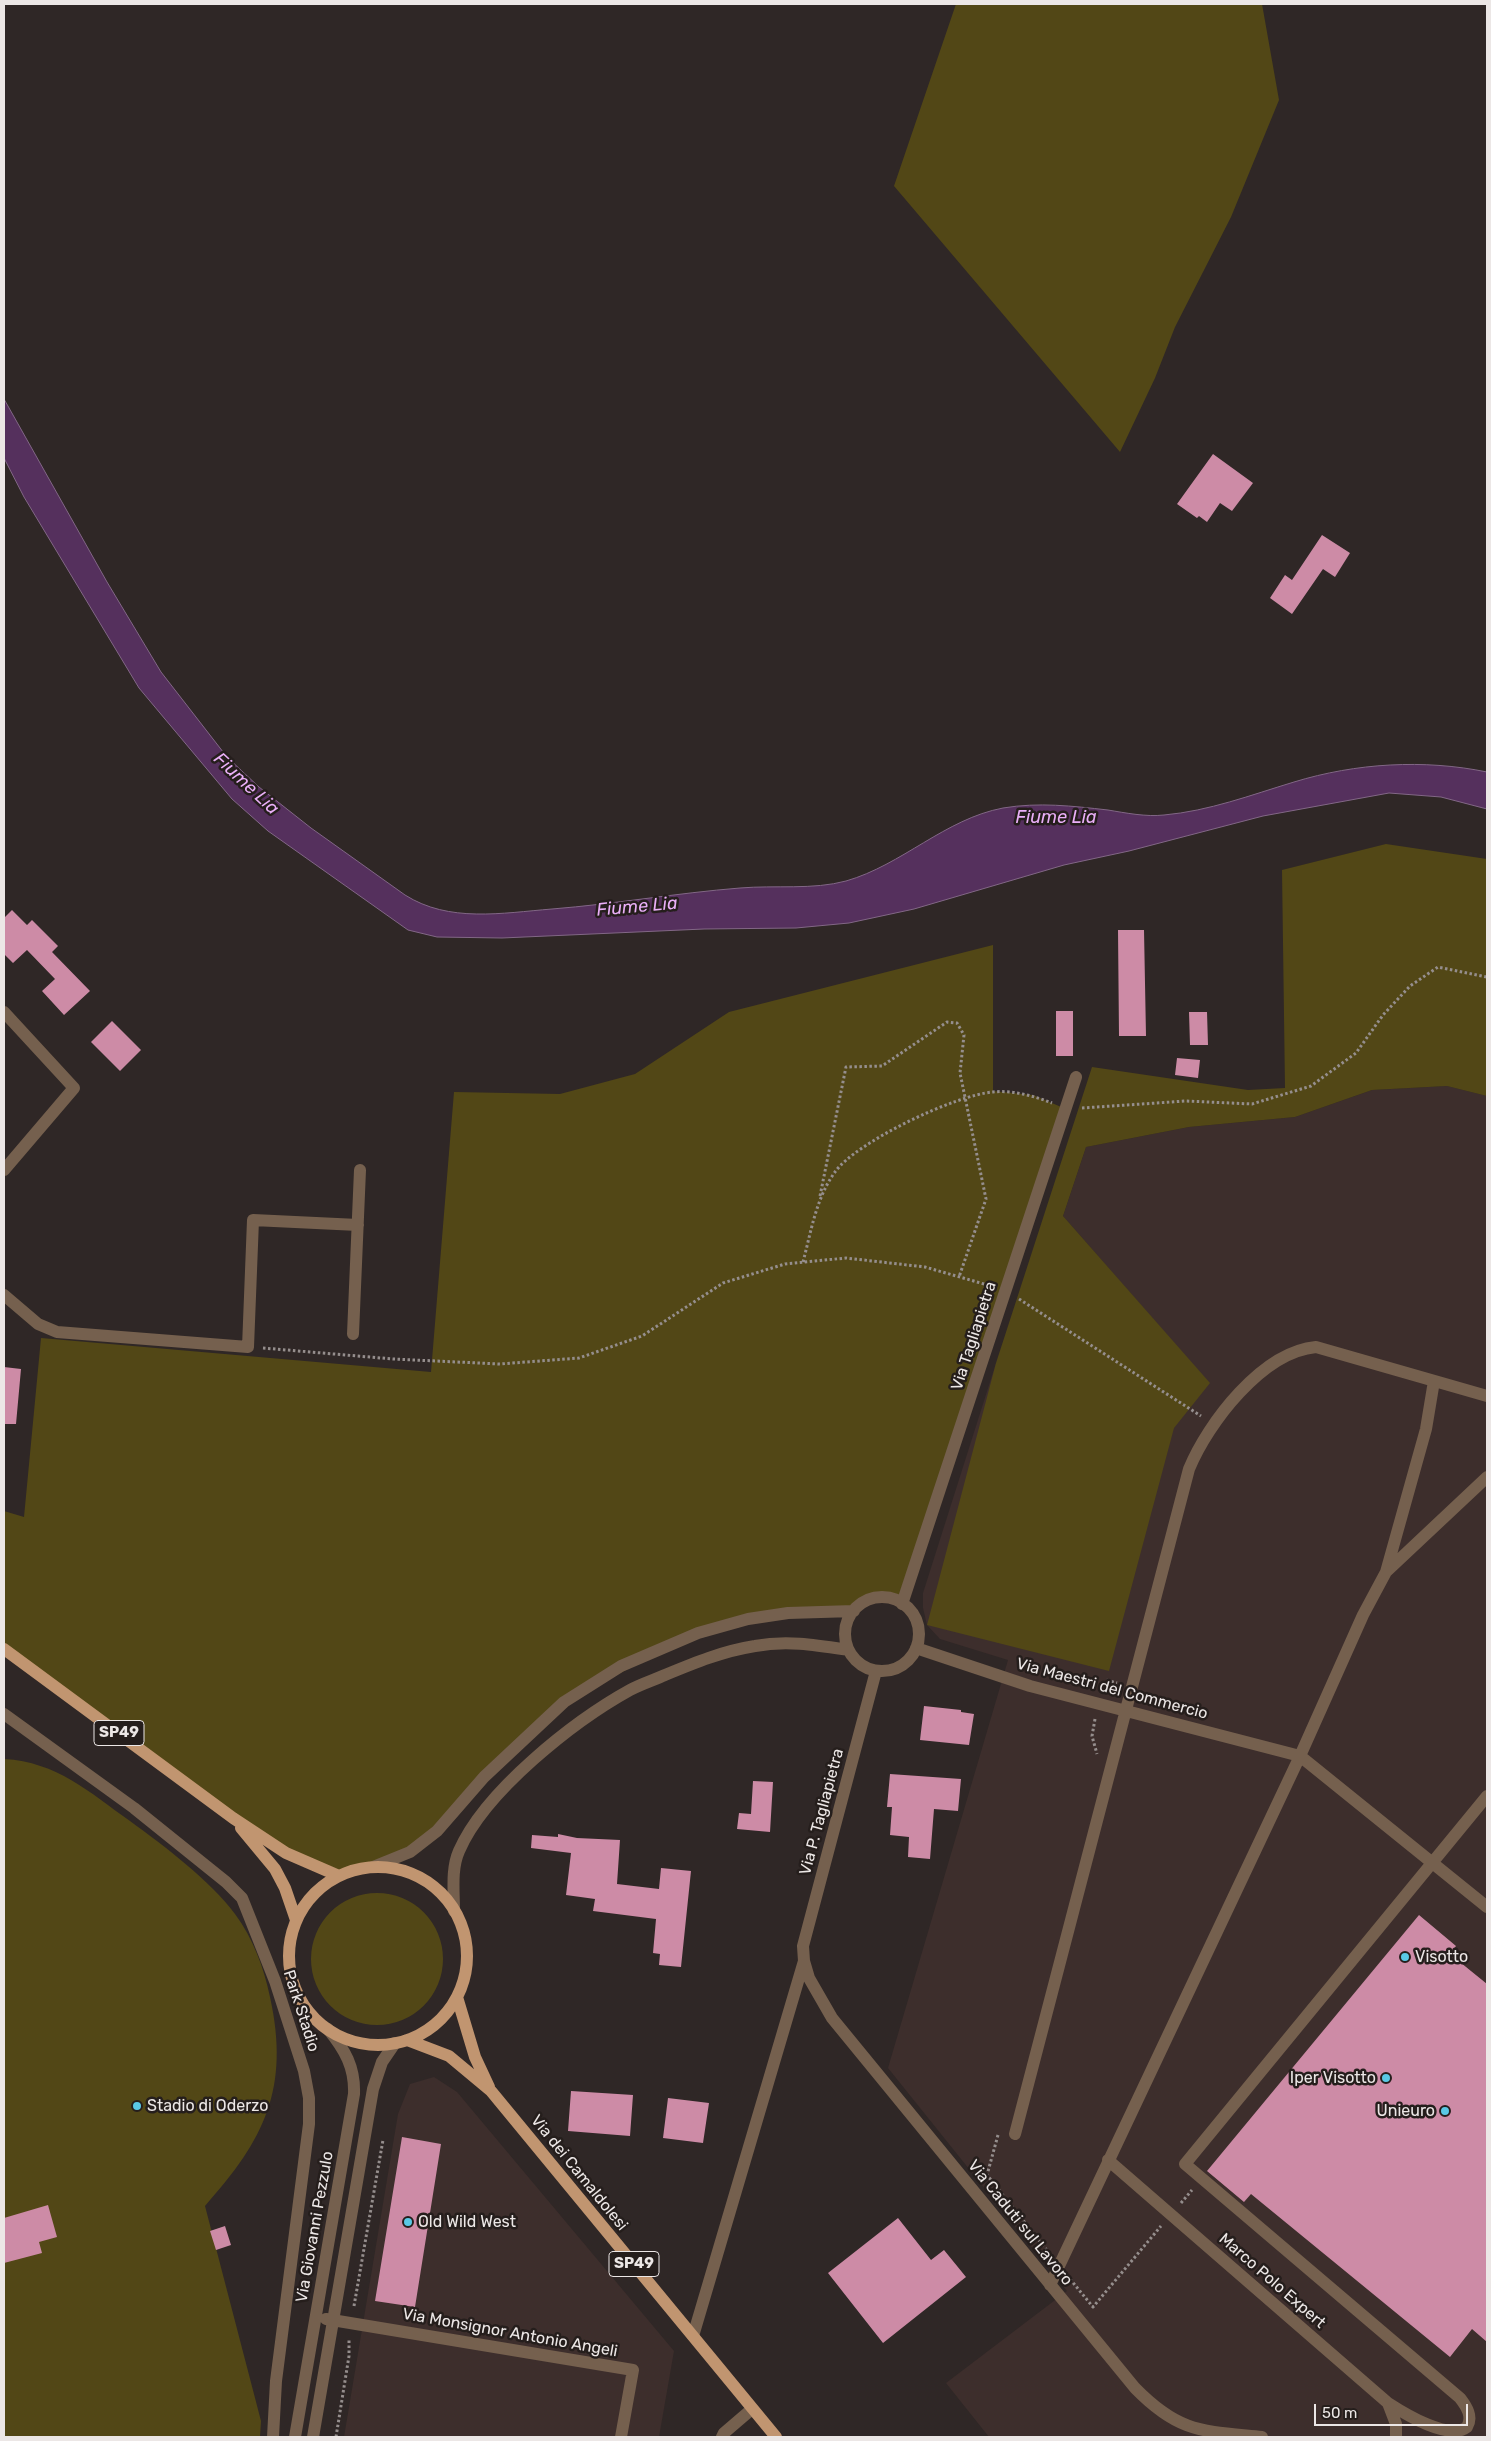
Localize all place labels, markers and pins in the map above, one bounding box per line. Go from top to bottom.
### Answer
place label: Visotto [1415,1947,1468,1967]
marker: Visotto [1399,1951,1411,1963]
place label: Iper Visotto [1290,2068,1376,2088]
marker: Iper Visotto [1380,2072,1392,2084]
place label: Stadio di Oderzo [147,2096,268,2116]
marker: Stadio di Oderzo [131,2100,143,2112]
place label: Unieuro [1377,2101,1435,2121]
marker: Unieuro [1439,2105,1451,2117]
place label: Old Wild West [418,2212,516,2232]
marker: Old Wild West [402,2216,414,2228]

